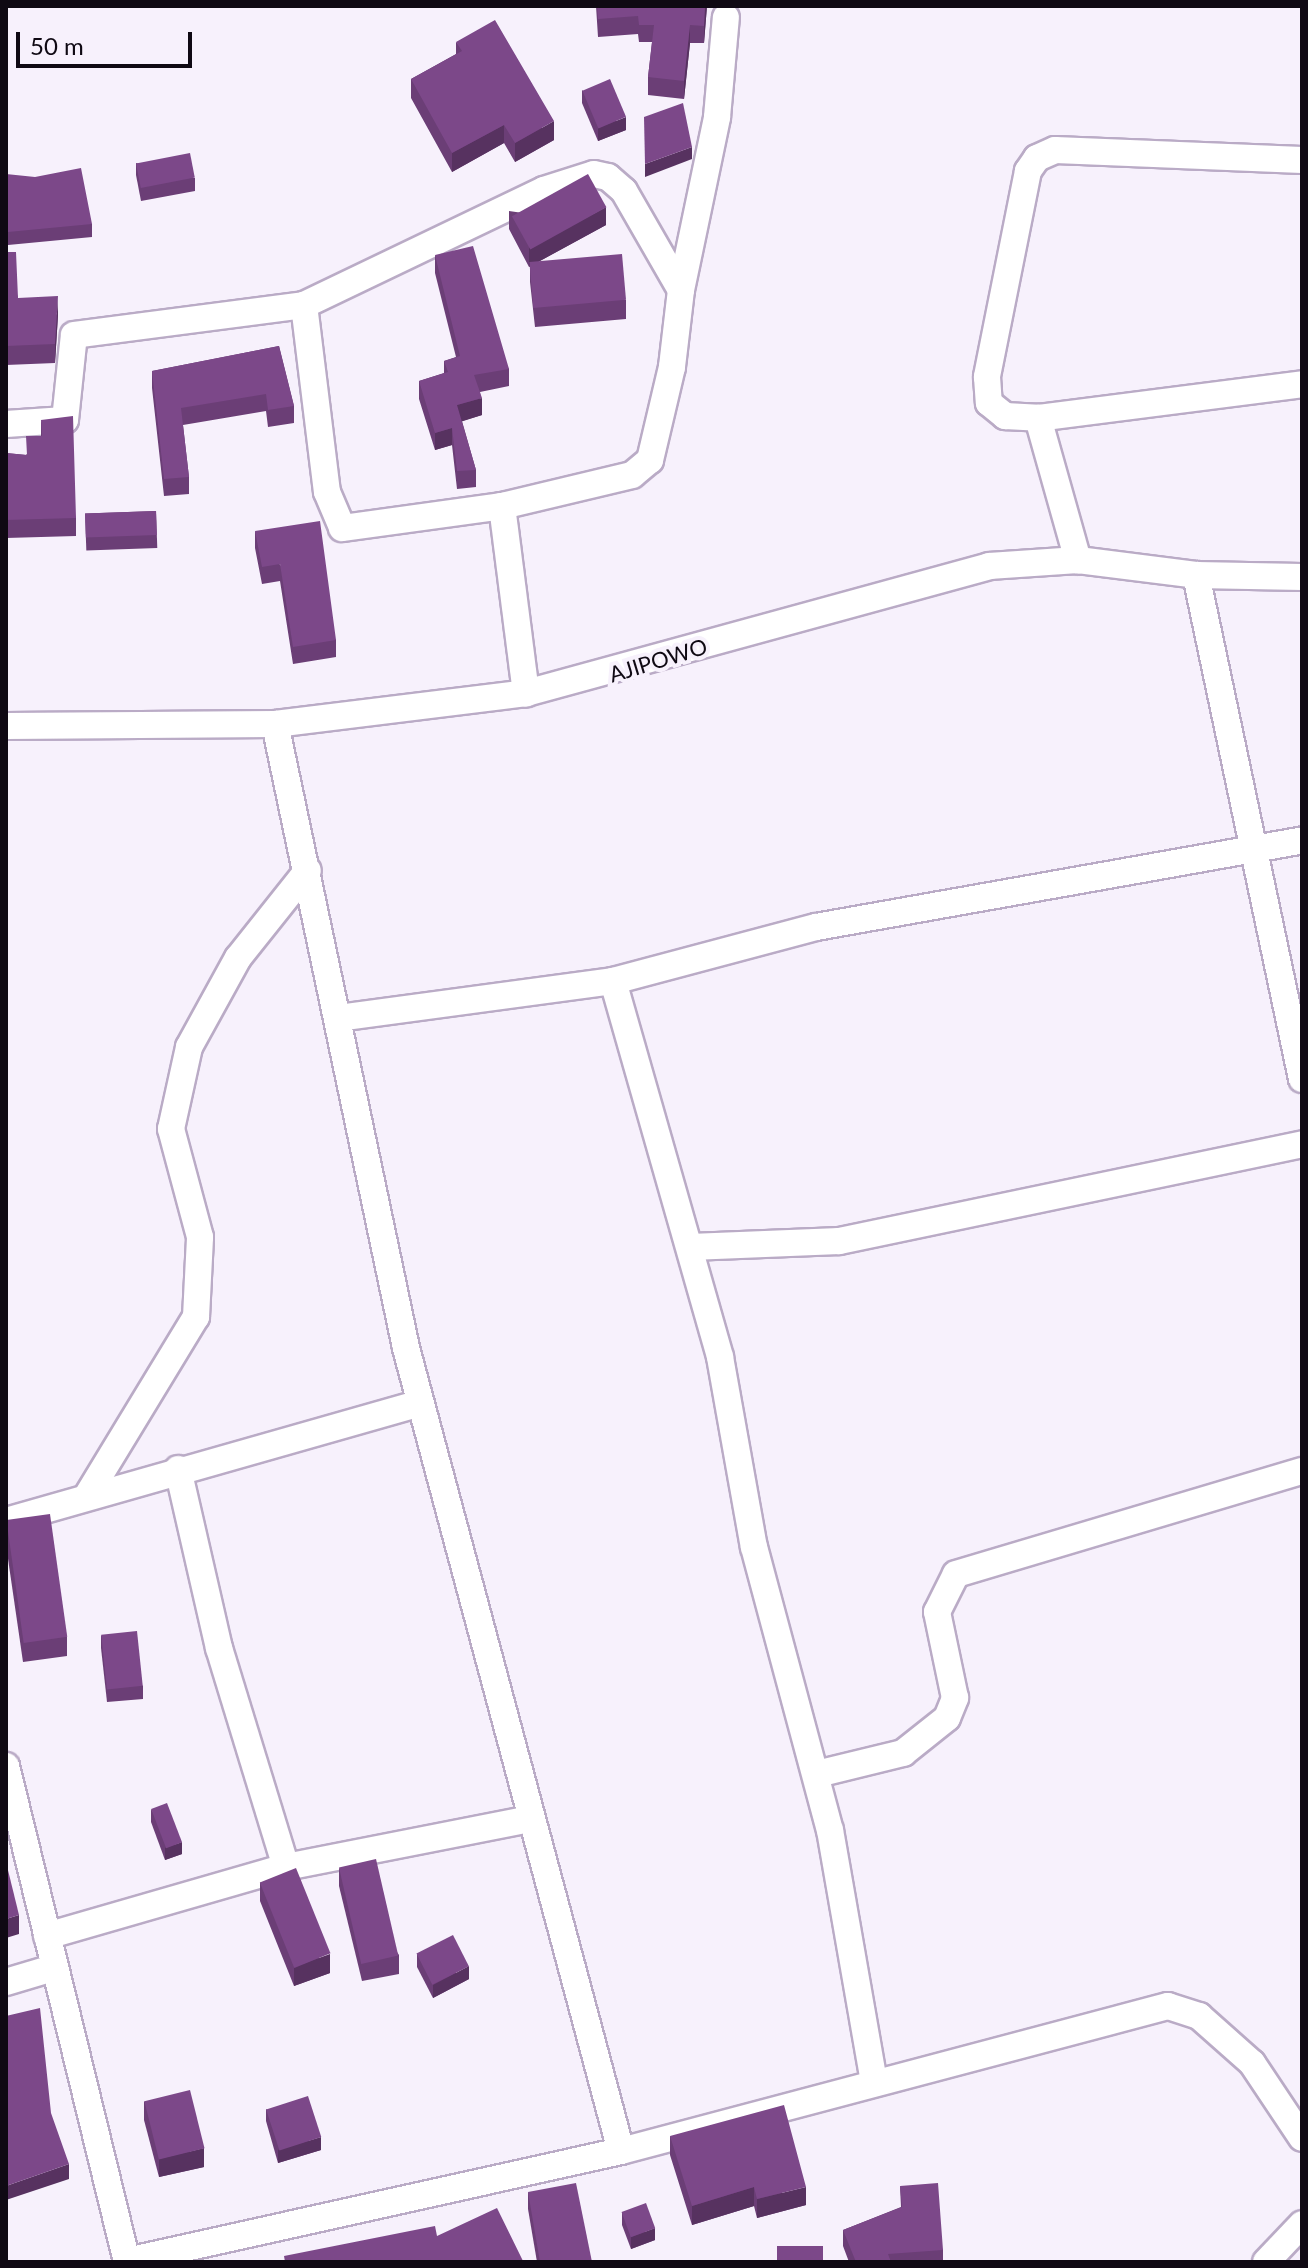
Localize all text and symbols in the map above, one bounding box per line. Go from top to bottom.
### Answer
scale bar [20,16,196,66]
text: 50 m [30,31,84,60]
street label: AJIPOWO [606,633,710,687]

